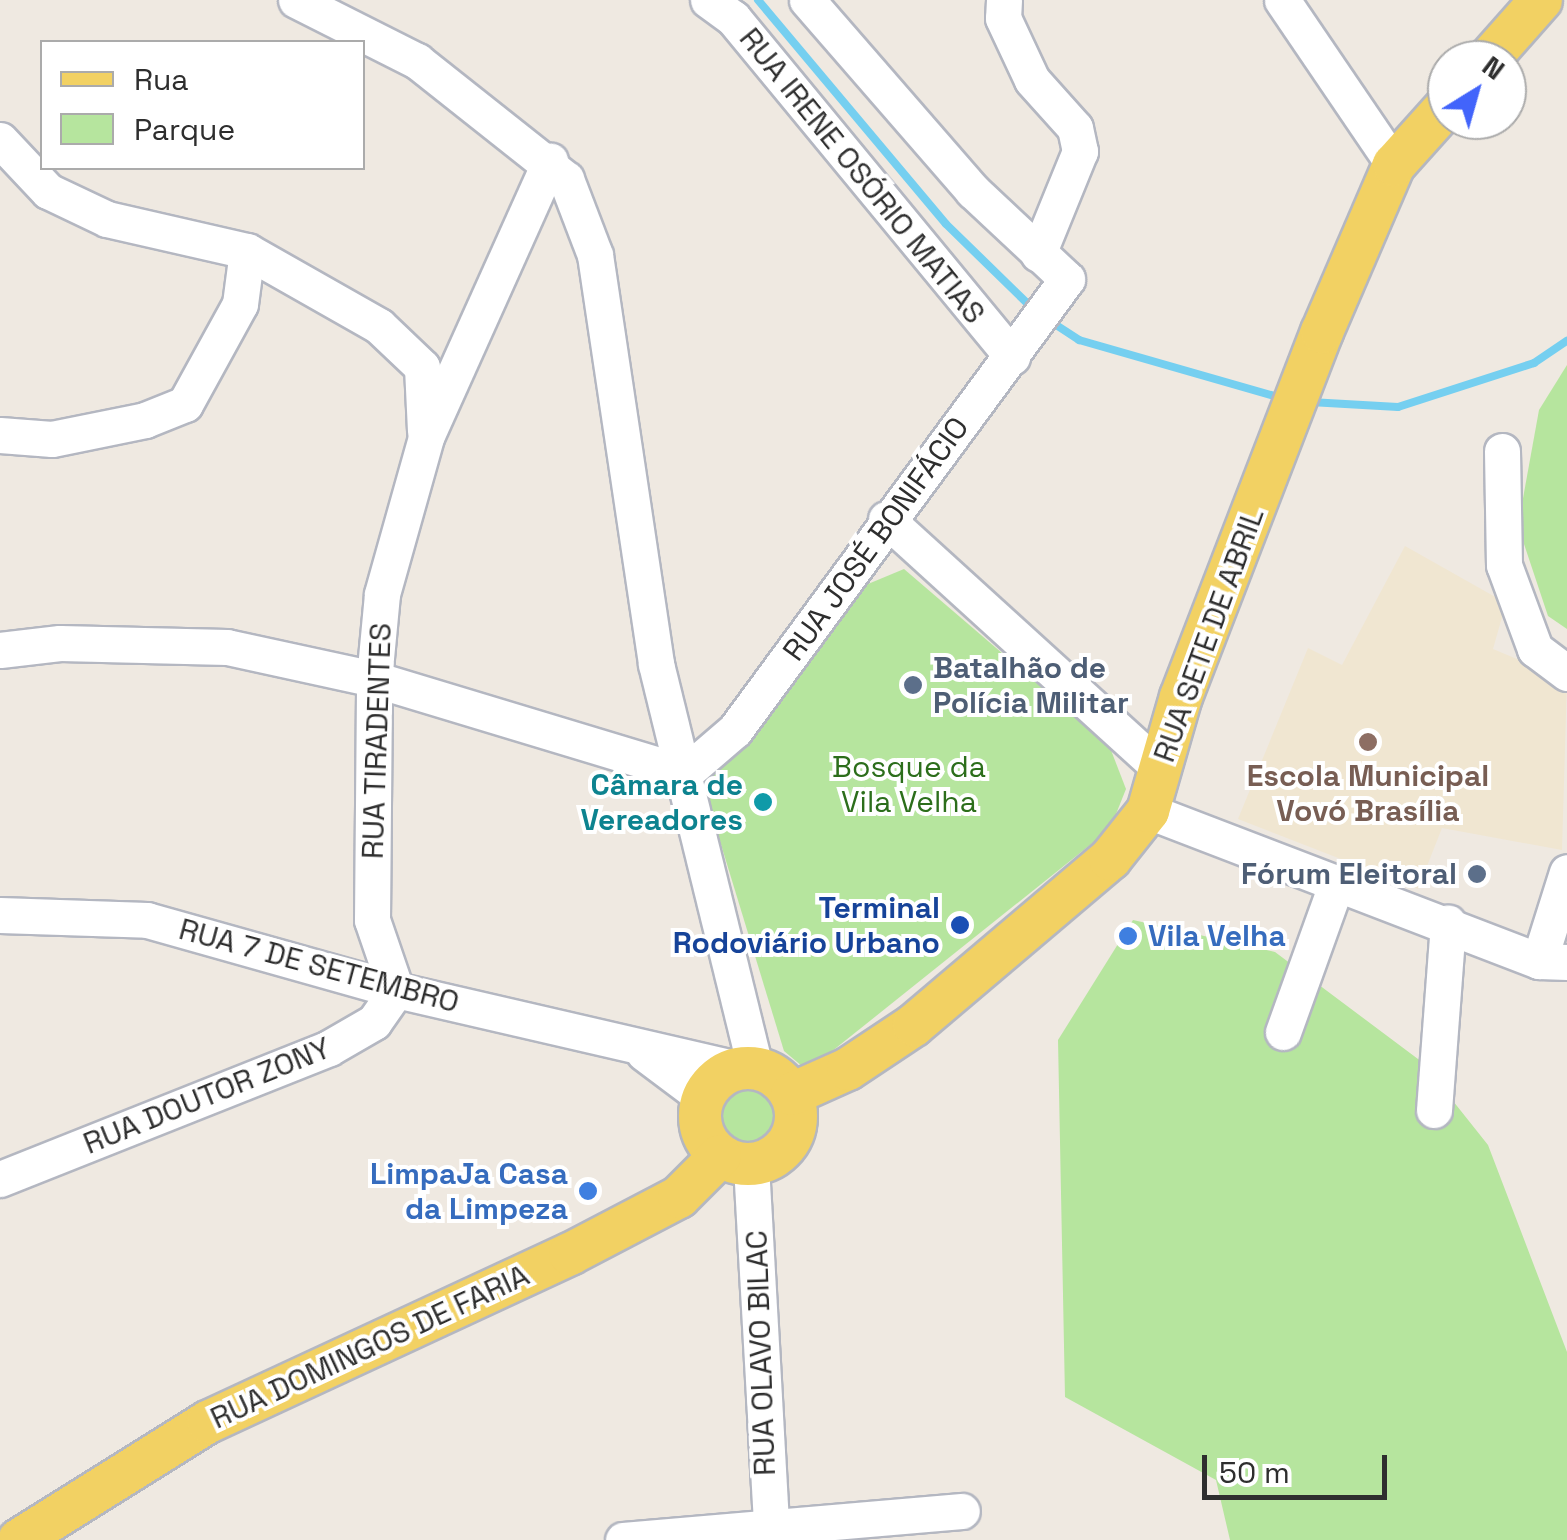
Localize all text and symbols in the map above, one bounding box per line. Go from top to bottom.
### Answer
street label: RUA IRENE OSÓRIO MATIAS [732,21,992,331]
legend [40,40,365,170]
north arrow [1427,40,1527,140]
text: N [1476,48,1512,88]
text: Rua [134,60,189,99]
text: Parque [134,110,235,149]
street label: RUA JOSÉ BONIFÁCIO [775,410,977,668]
street label: RUA SETE DE ABRIL [1146,503,1272,767]
street label: RUA TIRADENTES [355,622,399,860]
place label: Batalhão de Polícia Militar [933,650,1129,720]
marker: Batalhão de Polícia Militar [902,674,924,696]
marker: Escola Municipal Vovó Brasília [1357,731,1379,753]
park label: Bosque da Vila Velha [832,749,986,820]
place label: Escola Municipal Vovó Brasília [1247,758,1489,828]
place label: Câmara de Vereadores [580,767,743,838]
marker: Câmara de Vereadores [752,791,774,813]
place label: Fórum Eleitoral [1241,856,1457,892]
marker: Fórum Eleitoral [1466,863,1488,885]
place label: Terminal Rodoviário Urbano [673,890,940,960]
street label: RUA 7 DE SETEMBRO [175,911,463,1021]
marker: Terminal Rodoviário Urbano [949,914,971,936]
place label: Vila Velha [1148,918,1286,954]
marker: Vila Velha [1117,925,1139,947]
street label: RUA DOUTOR ZONY [78,1030,336,1162]
place label: LimpaJa Casa da Limpeza [370,1156,568,1226]
marker: LimpaJa Casa da Limpeza [577,1180,599,1202]
street label: RUA OLAVO BILAC [739,1229,783,1477]
street label: RUA DOMINGOS DE FARIA [205,1257,535,1437]
scale bar [1207,1435,1392,1497]
text: 50 m [1219,1453,1290,1492]

